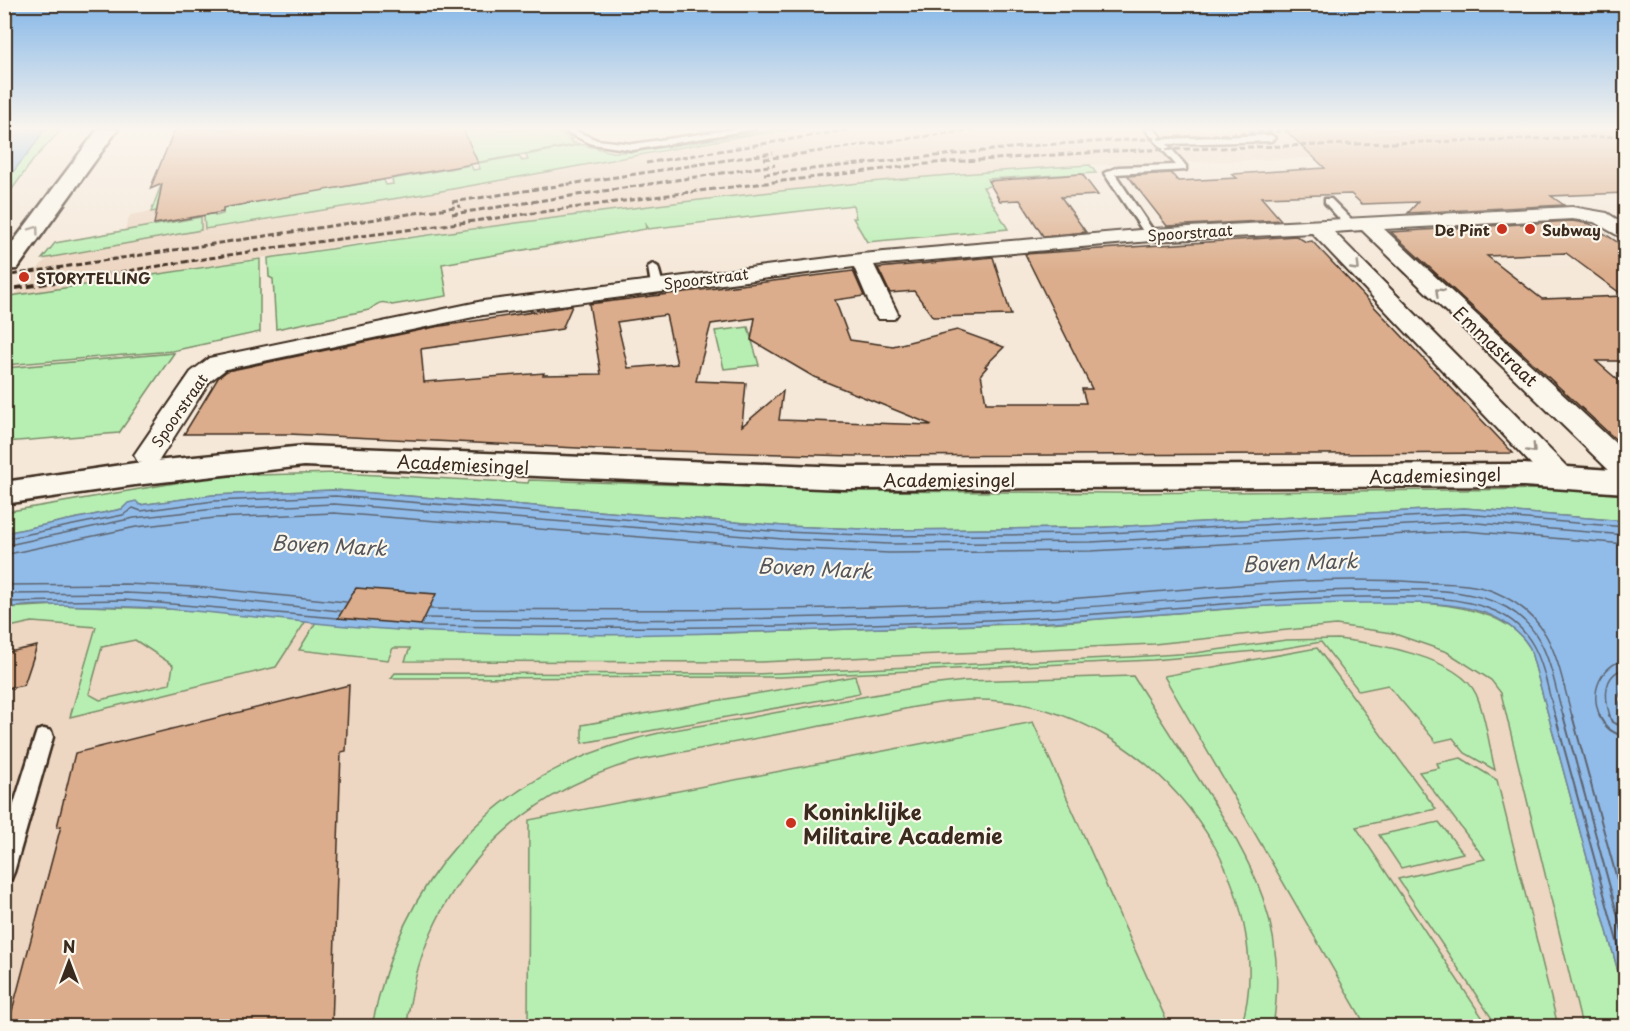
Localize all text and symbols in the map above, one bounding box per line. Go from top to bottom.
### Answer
street label: Spoorstraat [1147,218,1233,246]
place label: De Pint [1434,218,1490,241]
place label: Subway [1542,218,1601,241]
marker: De Pint [1495,222,1509,236]
marker: Subway [1523,222,1537,236]
one-way arrow [28,225,39,236]
one-way arrow [1349,260,1360,271]
street label: Spoorstraat [662,261,750,295]
place label: STORYTELLING [36,266,151,289]
marker: STORYTELLING [17,270,31,284]
one-way arrow [1435,288,1445,299]
street label: Emmastraat [1448,300,1544,392]
street label: Spoorstraat [145,368,213,452]
one-way arrow [1525,441,1536,452]
street label: Academiesingel [396,447,530,481]
street label: Academiesingel [1369,460,1501,490]
street label: Academiesingel [883,466,1015,493]
water label: Boven Mark [271,527,388,563]
water label: Boven Mark [1242,545,1359,579]
water label: Boven Mark [757,550,874,586]
place label: Koninklijke Militaire Academie [803,795,1003,851]
marker: Koninklijke Militaire Academie [784,816,798,830]
north arrow [39,932,99,992]
text: N [63,934,75,958]

